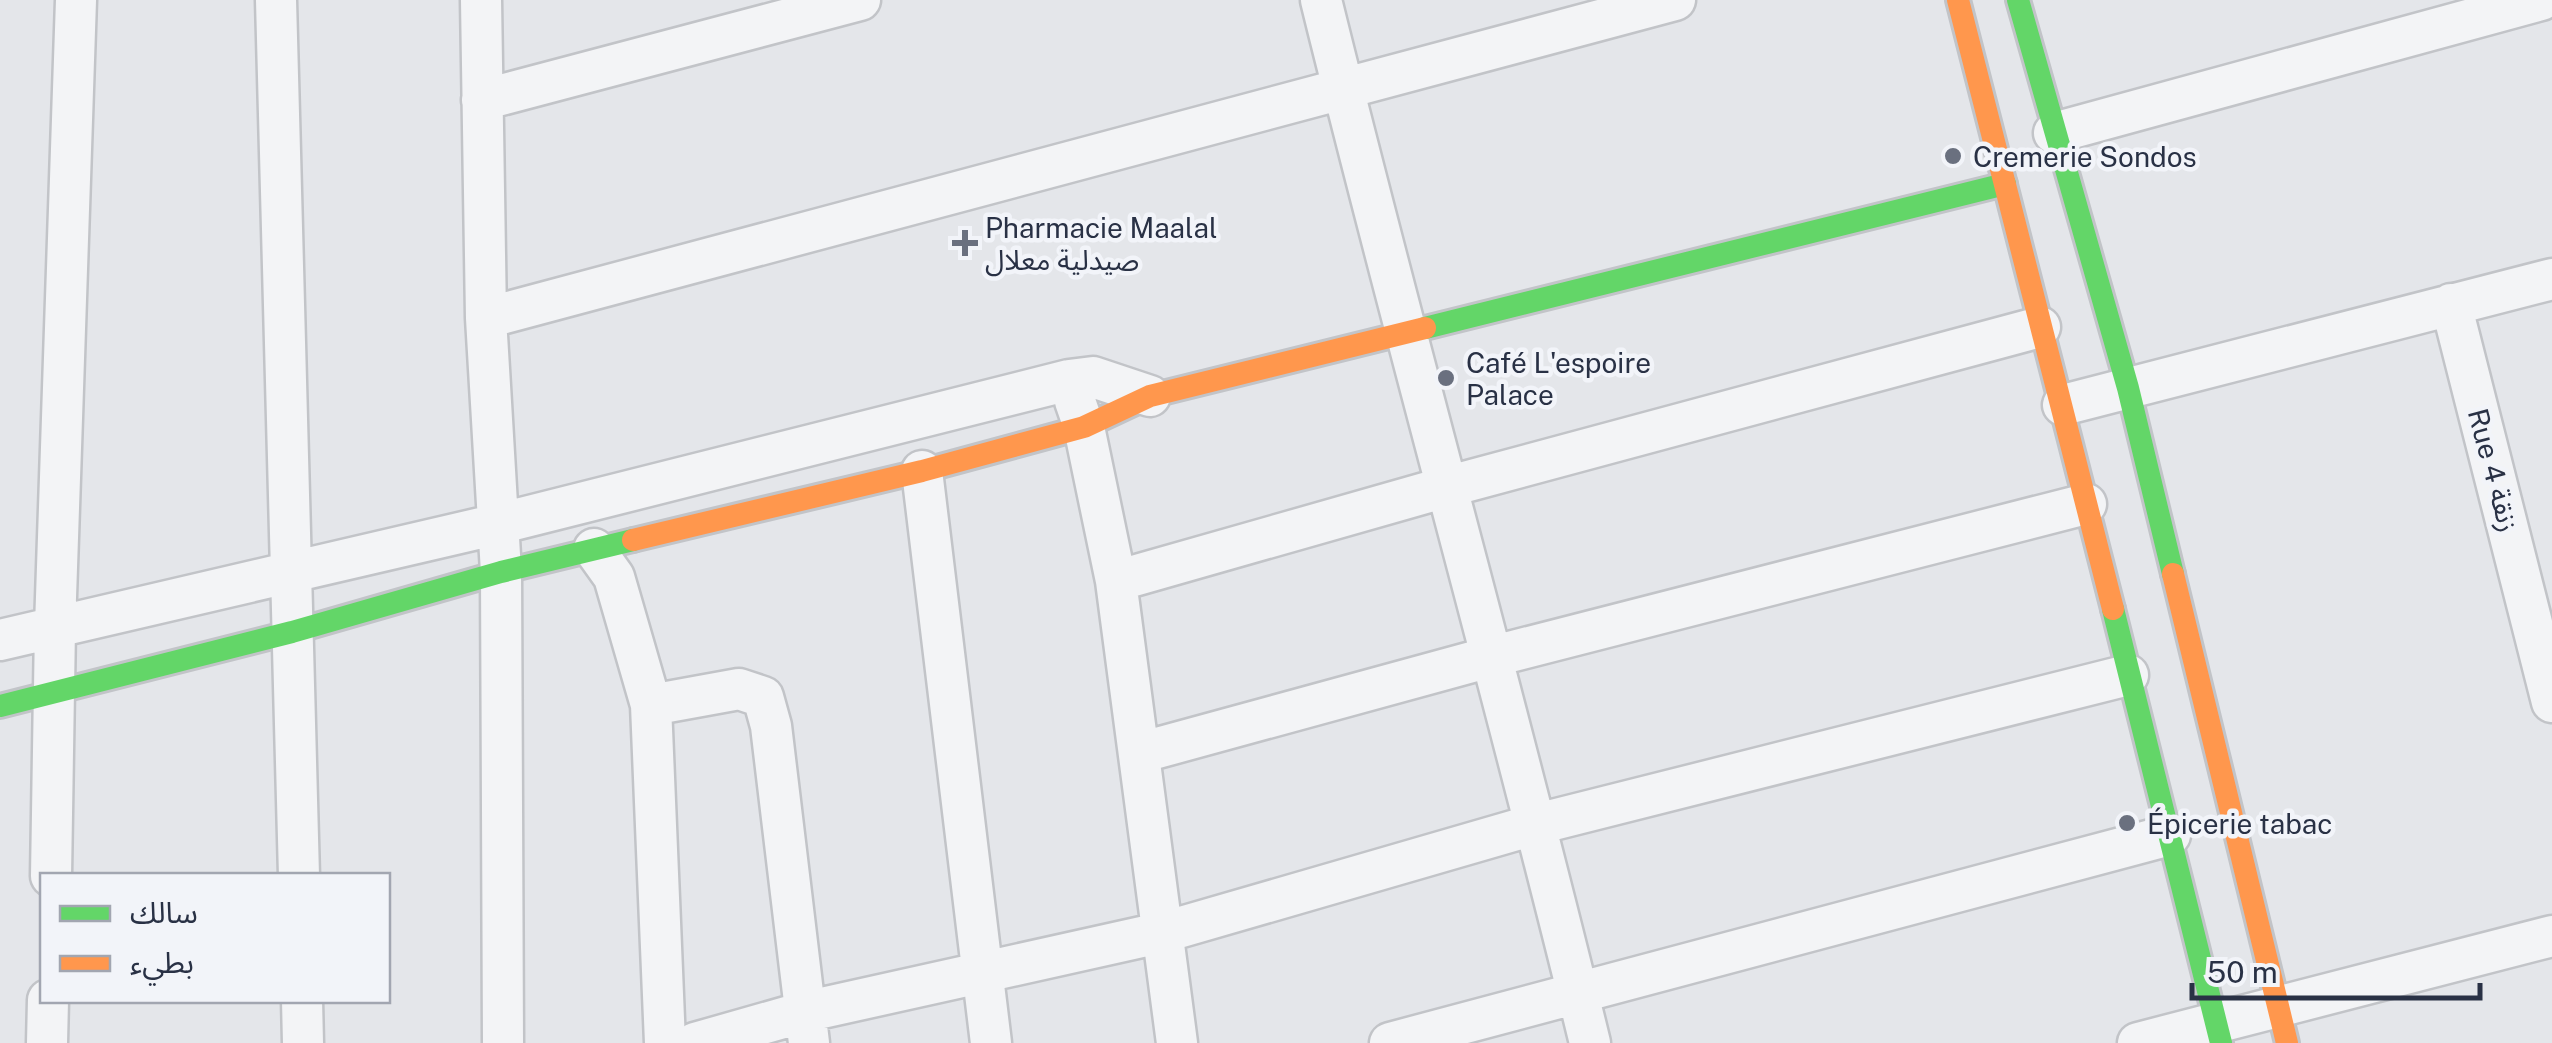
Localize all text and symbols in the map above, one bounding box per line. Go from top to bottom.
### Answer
place label: Cremerie Sondos [1973,140,2197,173]
marker: Cremerie Sondos [1942,145,1964,167]
place label: Pharmacie Maalal صيدلية معلال [985,211,1217,277]
marker: Pharmacie Maalal صيدلية معلال [954,232,976,254]
place label: Café L'espoire Palace [1466,346,1651,411]
marker: Café L'espoire Palace [1435,367,1457,389]
street label: Rue 4 زنقة [2461,405,2526,536]
place label: Épicerie tabac [2147,807,2332,840]
marker: Épicerie tabac [2116,812,2138,834]
legend [40,873,390,1003]
text: سالك [130,894,198,930]
scale bar [2192,938,2480,1000]
text: بطيء [130,944,194,986]
text: 50 m [2207,954,2278,990]

